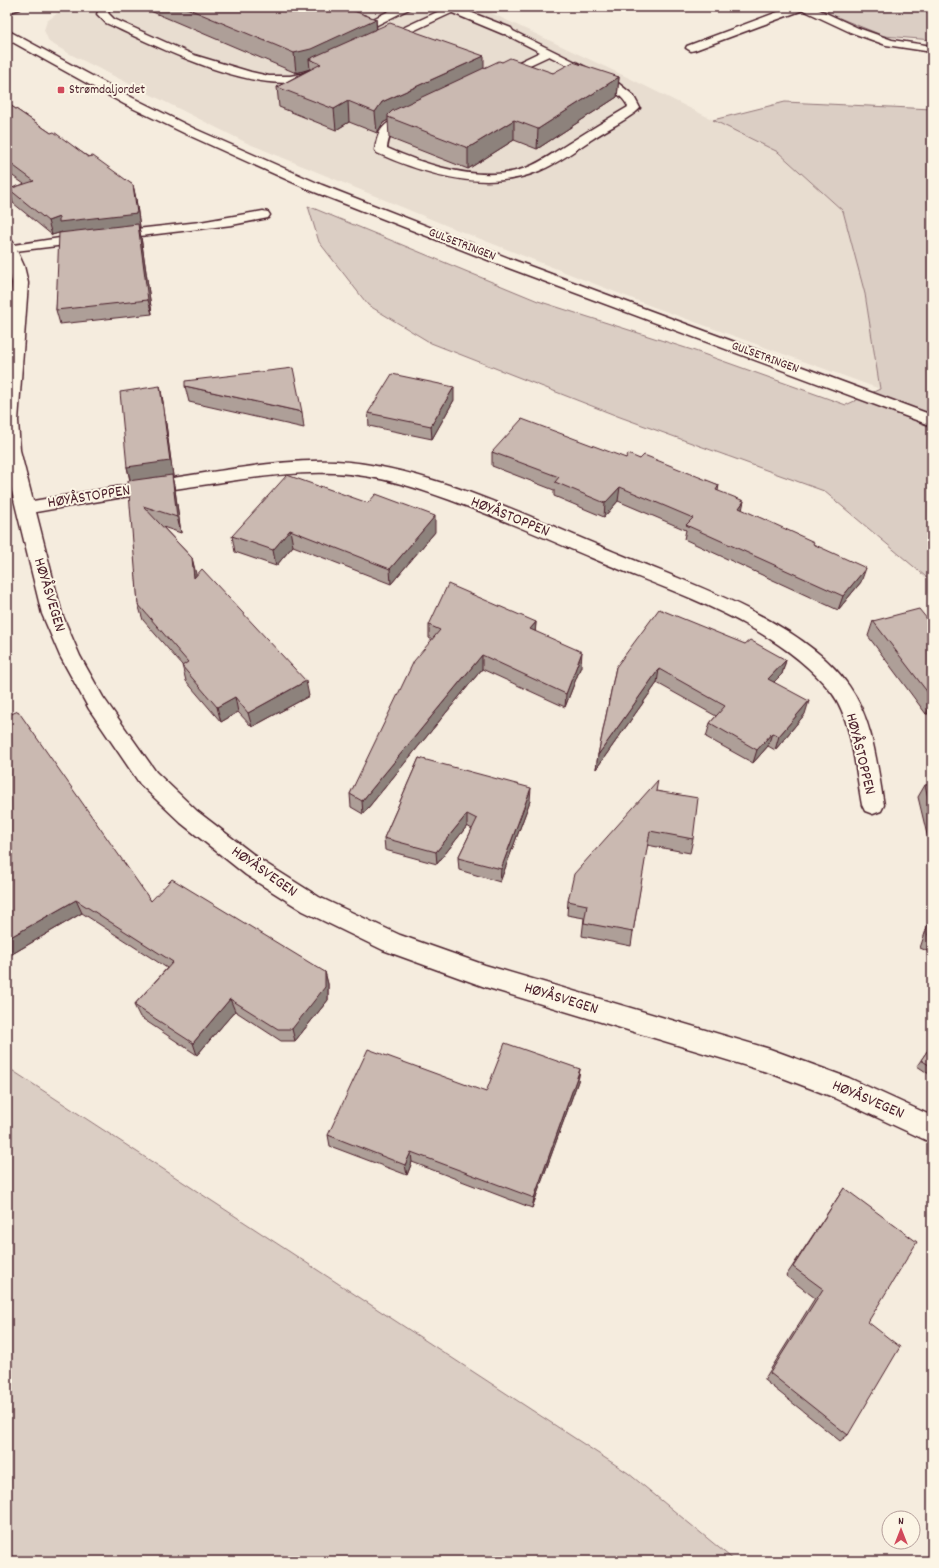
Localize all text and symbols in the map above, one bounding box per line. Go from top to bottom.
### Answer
place label: Strømdaljordet [69,81,145,100]
marker: Strømdaljordet [56,85,66,95]
street label: GULSETRINGEN [426,223,498,267]
street label: GULSETRINGEN [729,337,801,379]
street label: HØYÅSTOPPEN [46,479,132,515]
street label: HØYÅSTOPPEN [467,491,553,543]
street label: HØYÅSVEGEN [27,555,71,635]
street label: HØYÅSTOPPEN [839,711,881,797]
street label: HØYÅSVEGEN [226,841,302,903]
street label: HØYÅSVEGEN [521,977,601,1021]
street label: HØYÅSVEGEN [828,1075,908,1126]
north arrow [881,1510,921,1550]
text: N [898,1514,904,1530]

